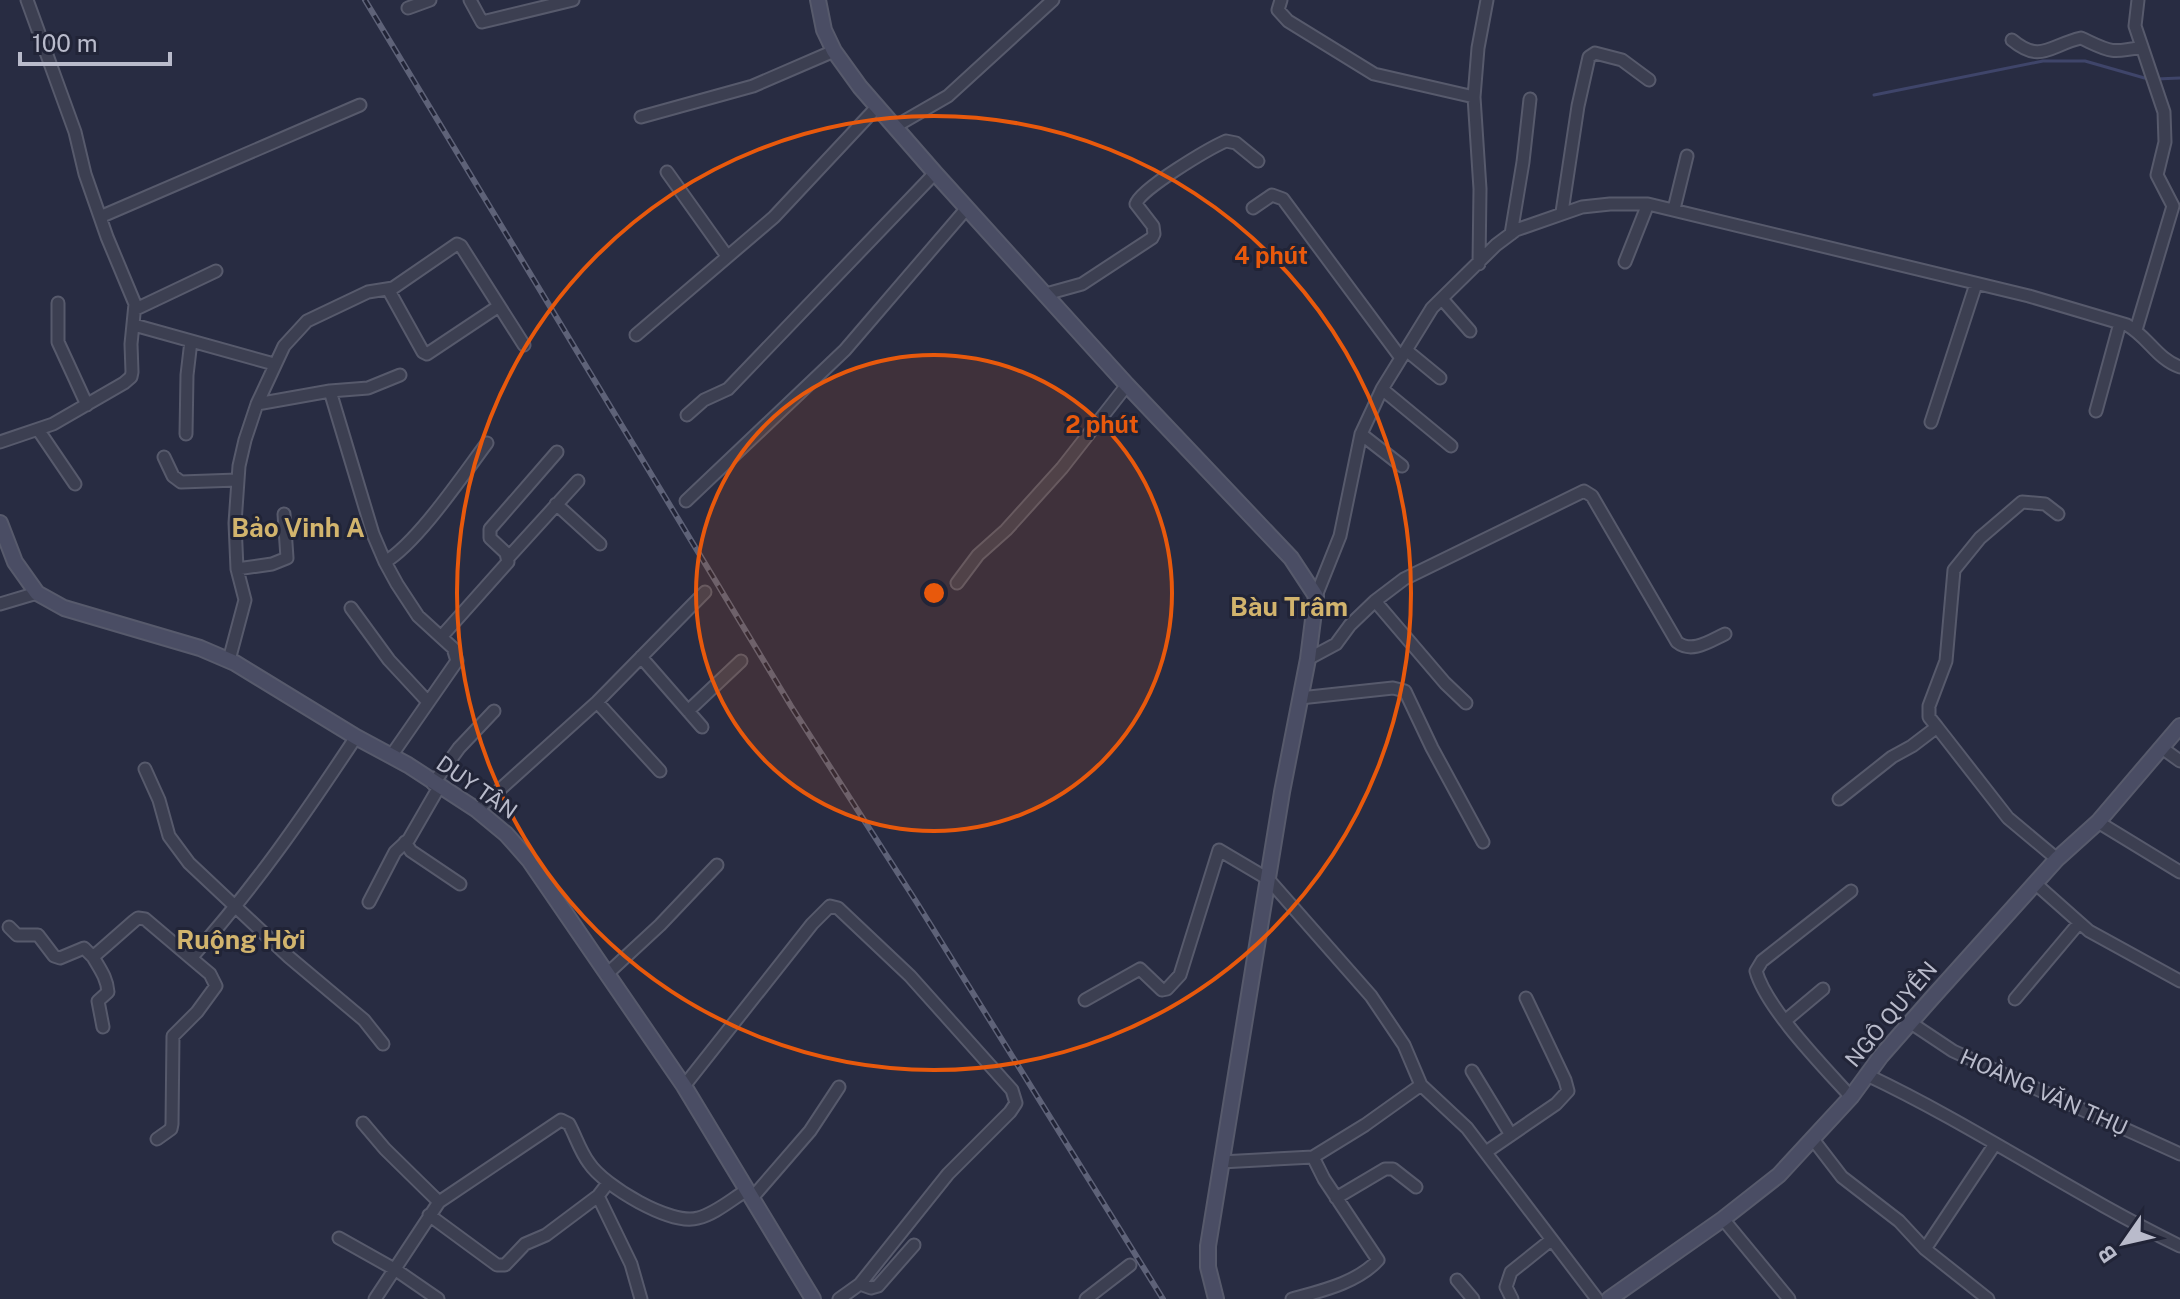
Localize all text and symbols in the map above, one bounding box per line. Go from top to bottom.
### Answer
scale bar [20,16,170,66]
text: 100 m [32,29,98,57]
text: 4 phút [1234,241,1308,269]
text: 2 phút [1065,410,1139,438]
district label: Bảo Vinh A [231,512,365,543]
centre of rings [920,579,948,607]
district label: Bàu Trâm [1230,591,1348,622]
street label: DUY TÂN [432,750,522,824]
district label: Ruộng Hời [176,924,306,955]
street label: NGÔ QUYỀN [1838,955,1943,1072]
street label: HOÀNG VĂN THỤ [1956,1043,2132,1141]
north arrow [2084,1203,2164,1283]
text: B [2092,1241,2122,1268]

